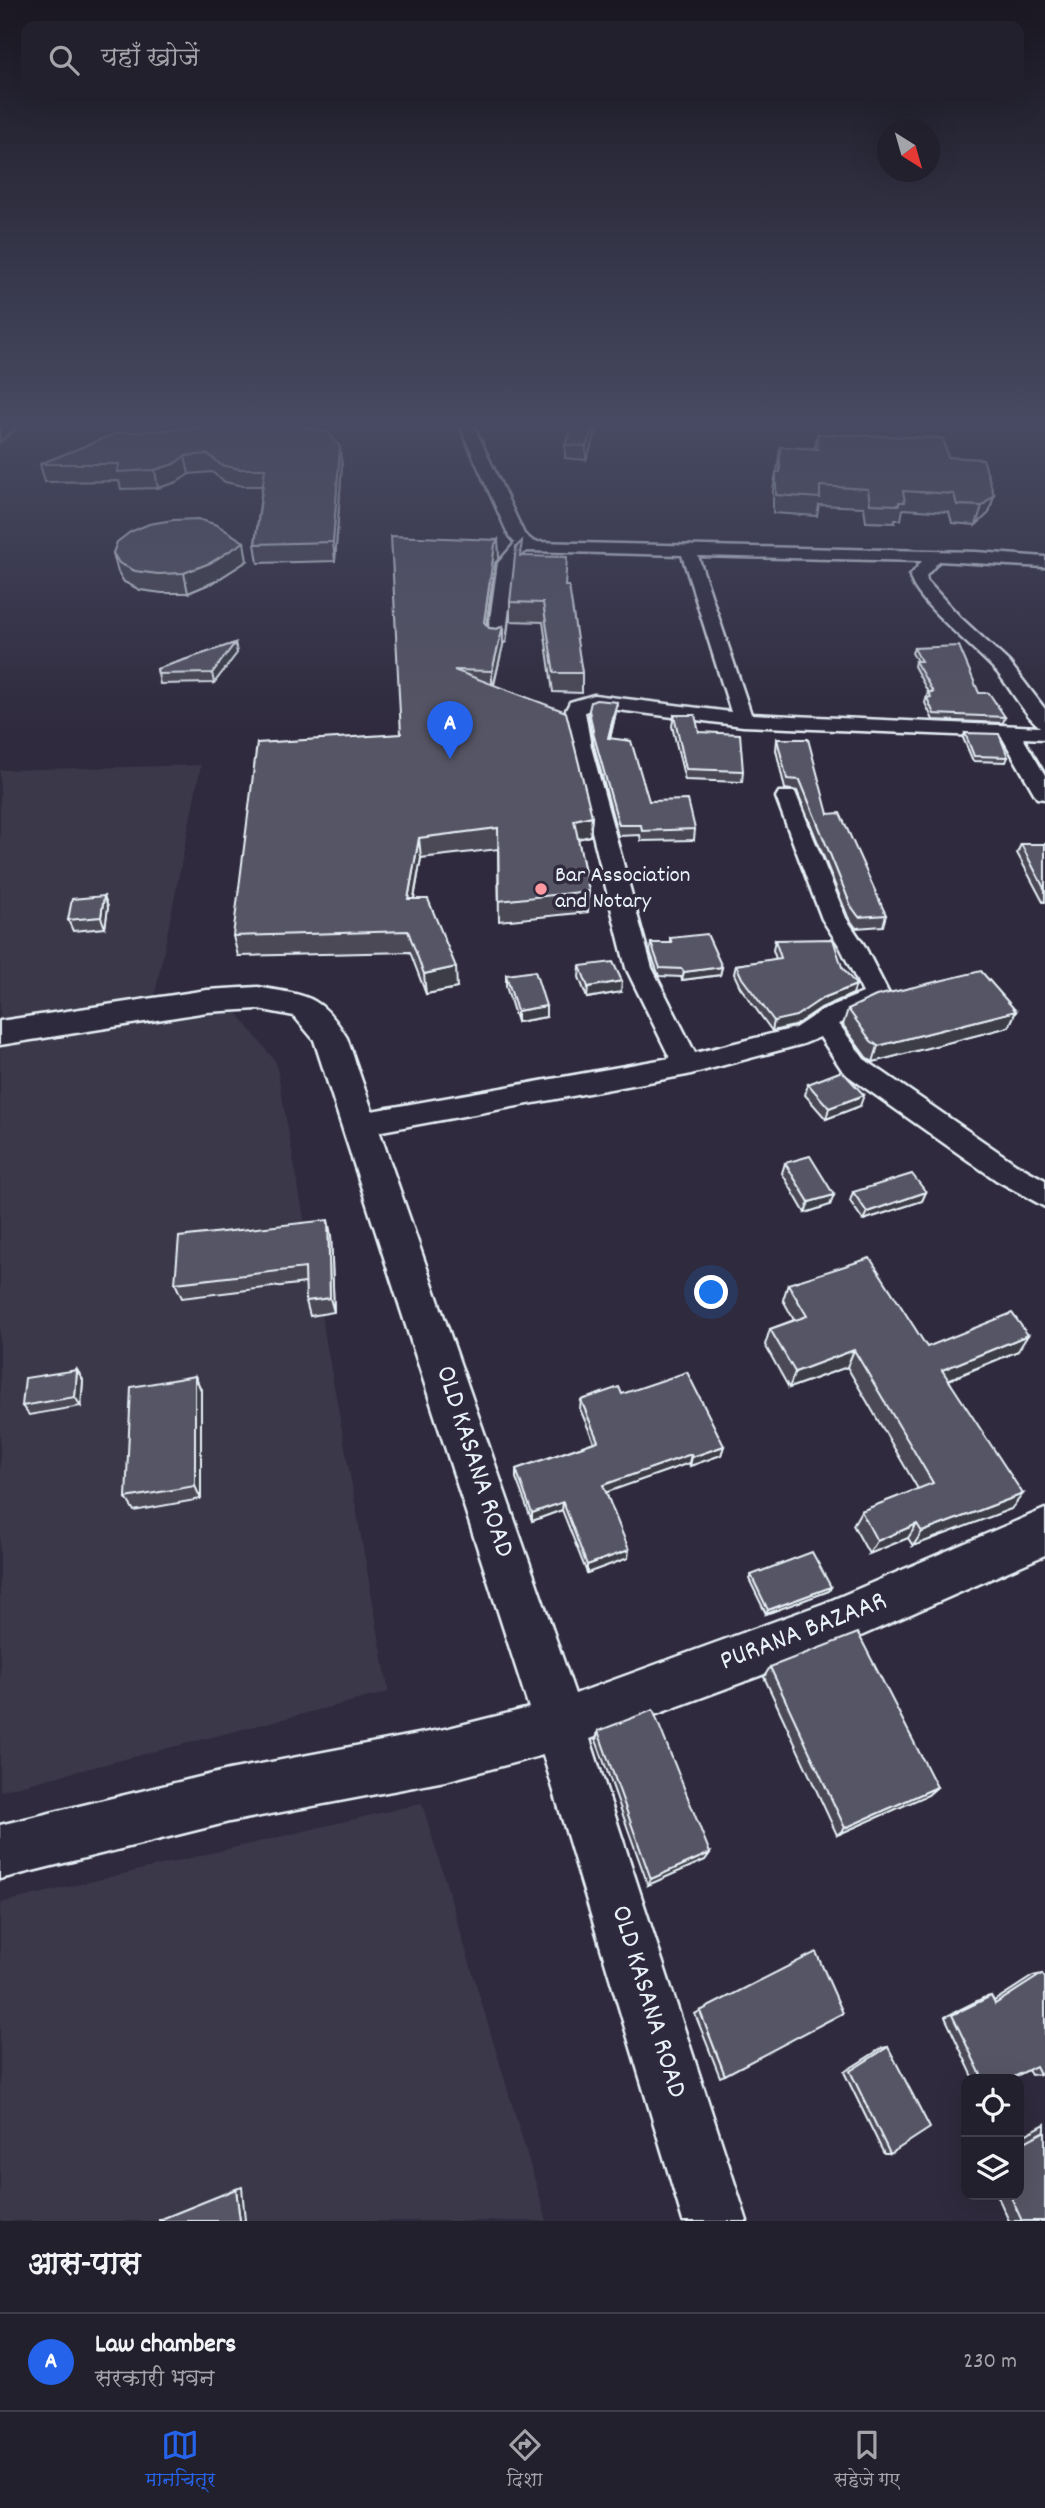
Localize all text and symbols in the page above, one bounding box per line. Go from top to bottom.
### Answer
search box [21,21,1024,98]
icon: search [45,41,83,79]
text: यहाँ खोजें [101,41,199,78]
north arrow [877,119,940,182]
pin: A [427,701,473,759]
place label: Bar Association and Notary [555,860,690,919]
marker: Bar Association and Notary [533,881,549,897]
your location [694,1275,728,1309]
street label: OLD KASANA ROAD [423,1361,523,1563]
street label: PURANA BAZAAR [715,1583,893,1683]
street label: OLD KASANA ROAD [599,1901,695,2103]
map controls [961,2074,1024,2200]
button: locate [961,2074,1024,2137]
button: layers [961,2137,1024,2200]
text: आस-पास [28,2245,140,2288]
text: Law chambers [95,2327,236,2364]
text: A [45,2346,57,2379]
text: 230 m [963,2346,1017,2379]
text: सरकारी भवन [95,2364,214,2397]
tab: मानचित्र [145,2426,215,2495]
tab: दिशा [506,2426,544,2495]
tab: सहेजे गए [834,2426,900,2495]

